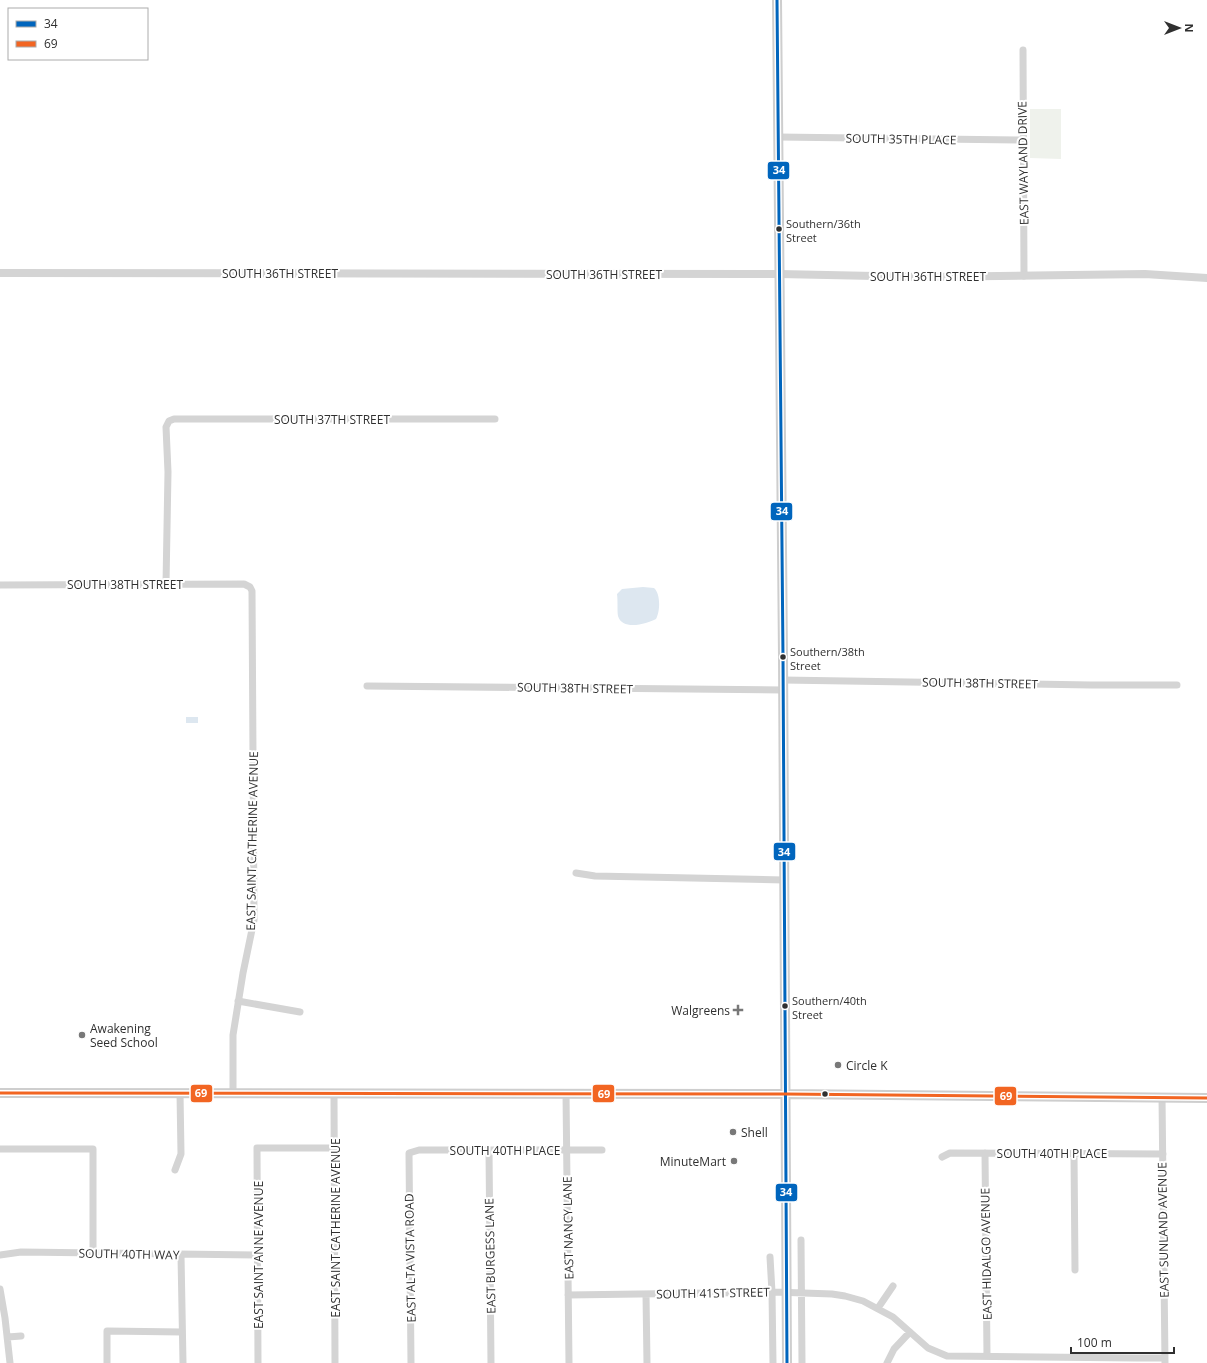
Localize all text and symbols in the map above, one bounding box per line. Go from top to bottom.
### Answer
legend [8,8,148,60]
north arrow [1159,8,1199,48]
text: 34 [44,15,58,32]
text: N [1182,24,1197,32]
text: 69 [44,35,58,52]
street label: EAST WAYLAND DRIVE [1013,101,1033,225]
street label: SOUTH 35TH PLACE [845,130,957,148]
line badge: 34 [767,161,790,180]
text: 34 [773,162,786,177]
place label: Southern/36th Street [786,216,861,245]
marker: Southern/36th Street [774,224,784,234]
street label: SOUTH 36TH STREET [222,265,338,282]
street label: SOUTH 36TH STREET [546,266,662,283]
street label: SOUTH 36TH STREET [870,268,986,285]
street label: SOUTH 37TH STREET [274,411,390,428]
line badge: 34 [770,502,793,521]
text: 34 [776,503,789,518]
street label: SOUTH 38TH STREET [67,576,183,593]
place label: Southern/38th Street [790,644,865,673]
marker: Southern/38th Street [778,652,788,662]
street label: SOUTH 38TH STREET [922,673,1039,693]
street label: SOUTH 38TH STREET [517,678,634,698]
street label: EAST SAINT CATHERINE AVENUE [242,751,262,931]
line badge: 34 [773,842,796,861]
text: 34 [778,844,791,859]
place label: Southern/40th Street [792,993,867,1022]
marker: Southern/40th Street [780,1001,790,1011]
place label: Walgreens [671,1002,730,1019]
marker: Walgreens [733,1005,743,1015]
place label: Awakening Seed School [90,1020,158,1051]
marker: Awakening Seed School [77,1030,87,1040]
place label: Circle K [846,1057,888,1074]
marker: Circle K [833,1060,843,1070]
line badge: 69 [190,1084,213,1103]
line badge: 69 [592,1084,615,1103]
text: 69 [195,1085,207,1100]
text: 69 [598,1086,610,1101]
line badge: 69 [994,1086,1017,1106]
text: 69 [1000,1088,1012,1103]
unlabelled marker [820,1089,830,1099]
place label: Shell [741,1124,768,1141]
marker: Shell [728,1127,738,1137]
street label: EAST SAINT CATHERINE AVENUE [327,1138,344,1318]
street label: SOUTH 40TH PLACE [450,1142,560,1159]
street label: SOUTH 40TH PLACE [997,1145,1107,1162]
place label: MinuteMart [660,1153,726,1170]
marker: MinuteMart [729,1156,739,1166]
street label: EAST SUNLAND AVENUE [1153,1162,1173,1298]
street label: EAST NANCY LANE [559,1176,577,1280]
street label: EAST SAINT ANNE AVENUE [250,1181,267,1329]
line badge: 34 [775,1183,798,1202]
text: 34 [780,1184,793,1199]
street label: EAST HIDALGO AVENUE [976,1188,996,1320]
street label: EAST ALTA VISTA ROAD [400,1193,420,1323]
street label: EAST BURGESS LANE [480,1198,500,1314]
street label: SOUTH 40TH WAY [78,1245,180,1263]
street label: SOUTH 41ST STREET [656,1284,770,1302]
scale bar [1071,1329,1174,1355]
text: 100 m [1077,1334,1112,1351]

